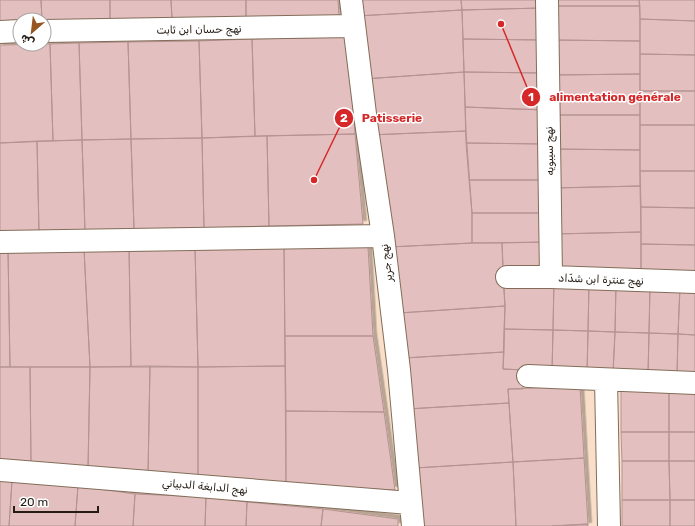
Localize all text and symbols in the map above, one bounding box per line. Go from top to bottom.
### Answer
north arrow [12,12,52,52]
street label: نهج حسان ابن ثابت [156,22,242,39]
text: ش [18,31,37,49]
callout: alimentation générale [521,85,689,109]
text: 1 [528,90,534,104]
text: alimentation générale [549,90,681,104]
callout: Patisserie [334,106,431,130]
text: 2 [340,111,348,125]
text: Patisserie [362,111,422,125]
street label: نهج سيبويه [543,126,558,176]
street label: نهج جرير [378,243,397,284]
street label: نهج عنترة ابن شدّاد [558,272,644,289]
street label: نهج الدابغة الدبياني [161,476,248,499]
scale bar [14,488,98,514]
text: 20 m [20,495,48,509]

